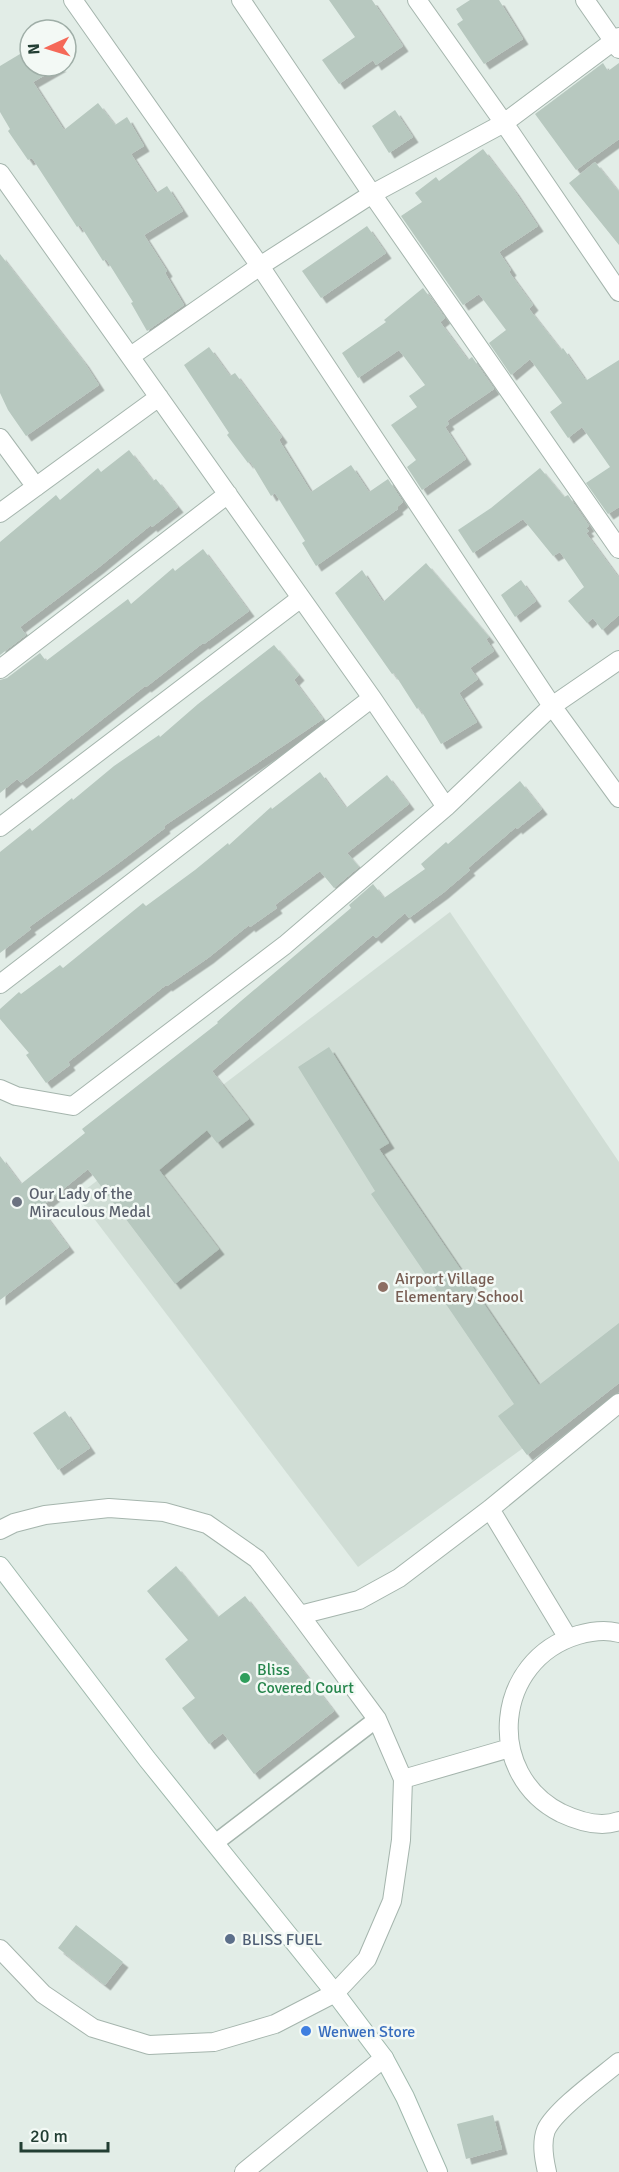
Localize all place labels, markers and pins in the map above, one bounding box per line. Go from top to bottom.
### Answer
place label: Our Lady of the Miraculous Medal [29,1184,151,1222]
marker: Our Lady of the Miraculous Medal [10,1195,24,1209]
place label: Airport Village Elementary School [395,1269,524,1307]
marker: Airport Village Elementary School [376,1280,390,1294]
place label: Bliss Covered Court [257,1660,354,1698]
marker: Bliss Covered Court [238,1671,252,1685]
place label: BLISS FUEL [242,1930,322,1950]
marker: BLISS FUEL [223,1932,237,1946]
place label: Wenwen Store [318,2022,415,2042]
marker: Wenwen Store [299,2024,313,2038]

